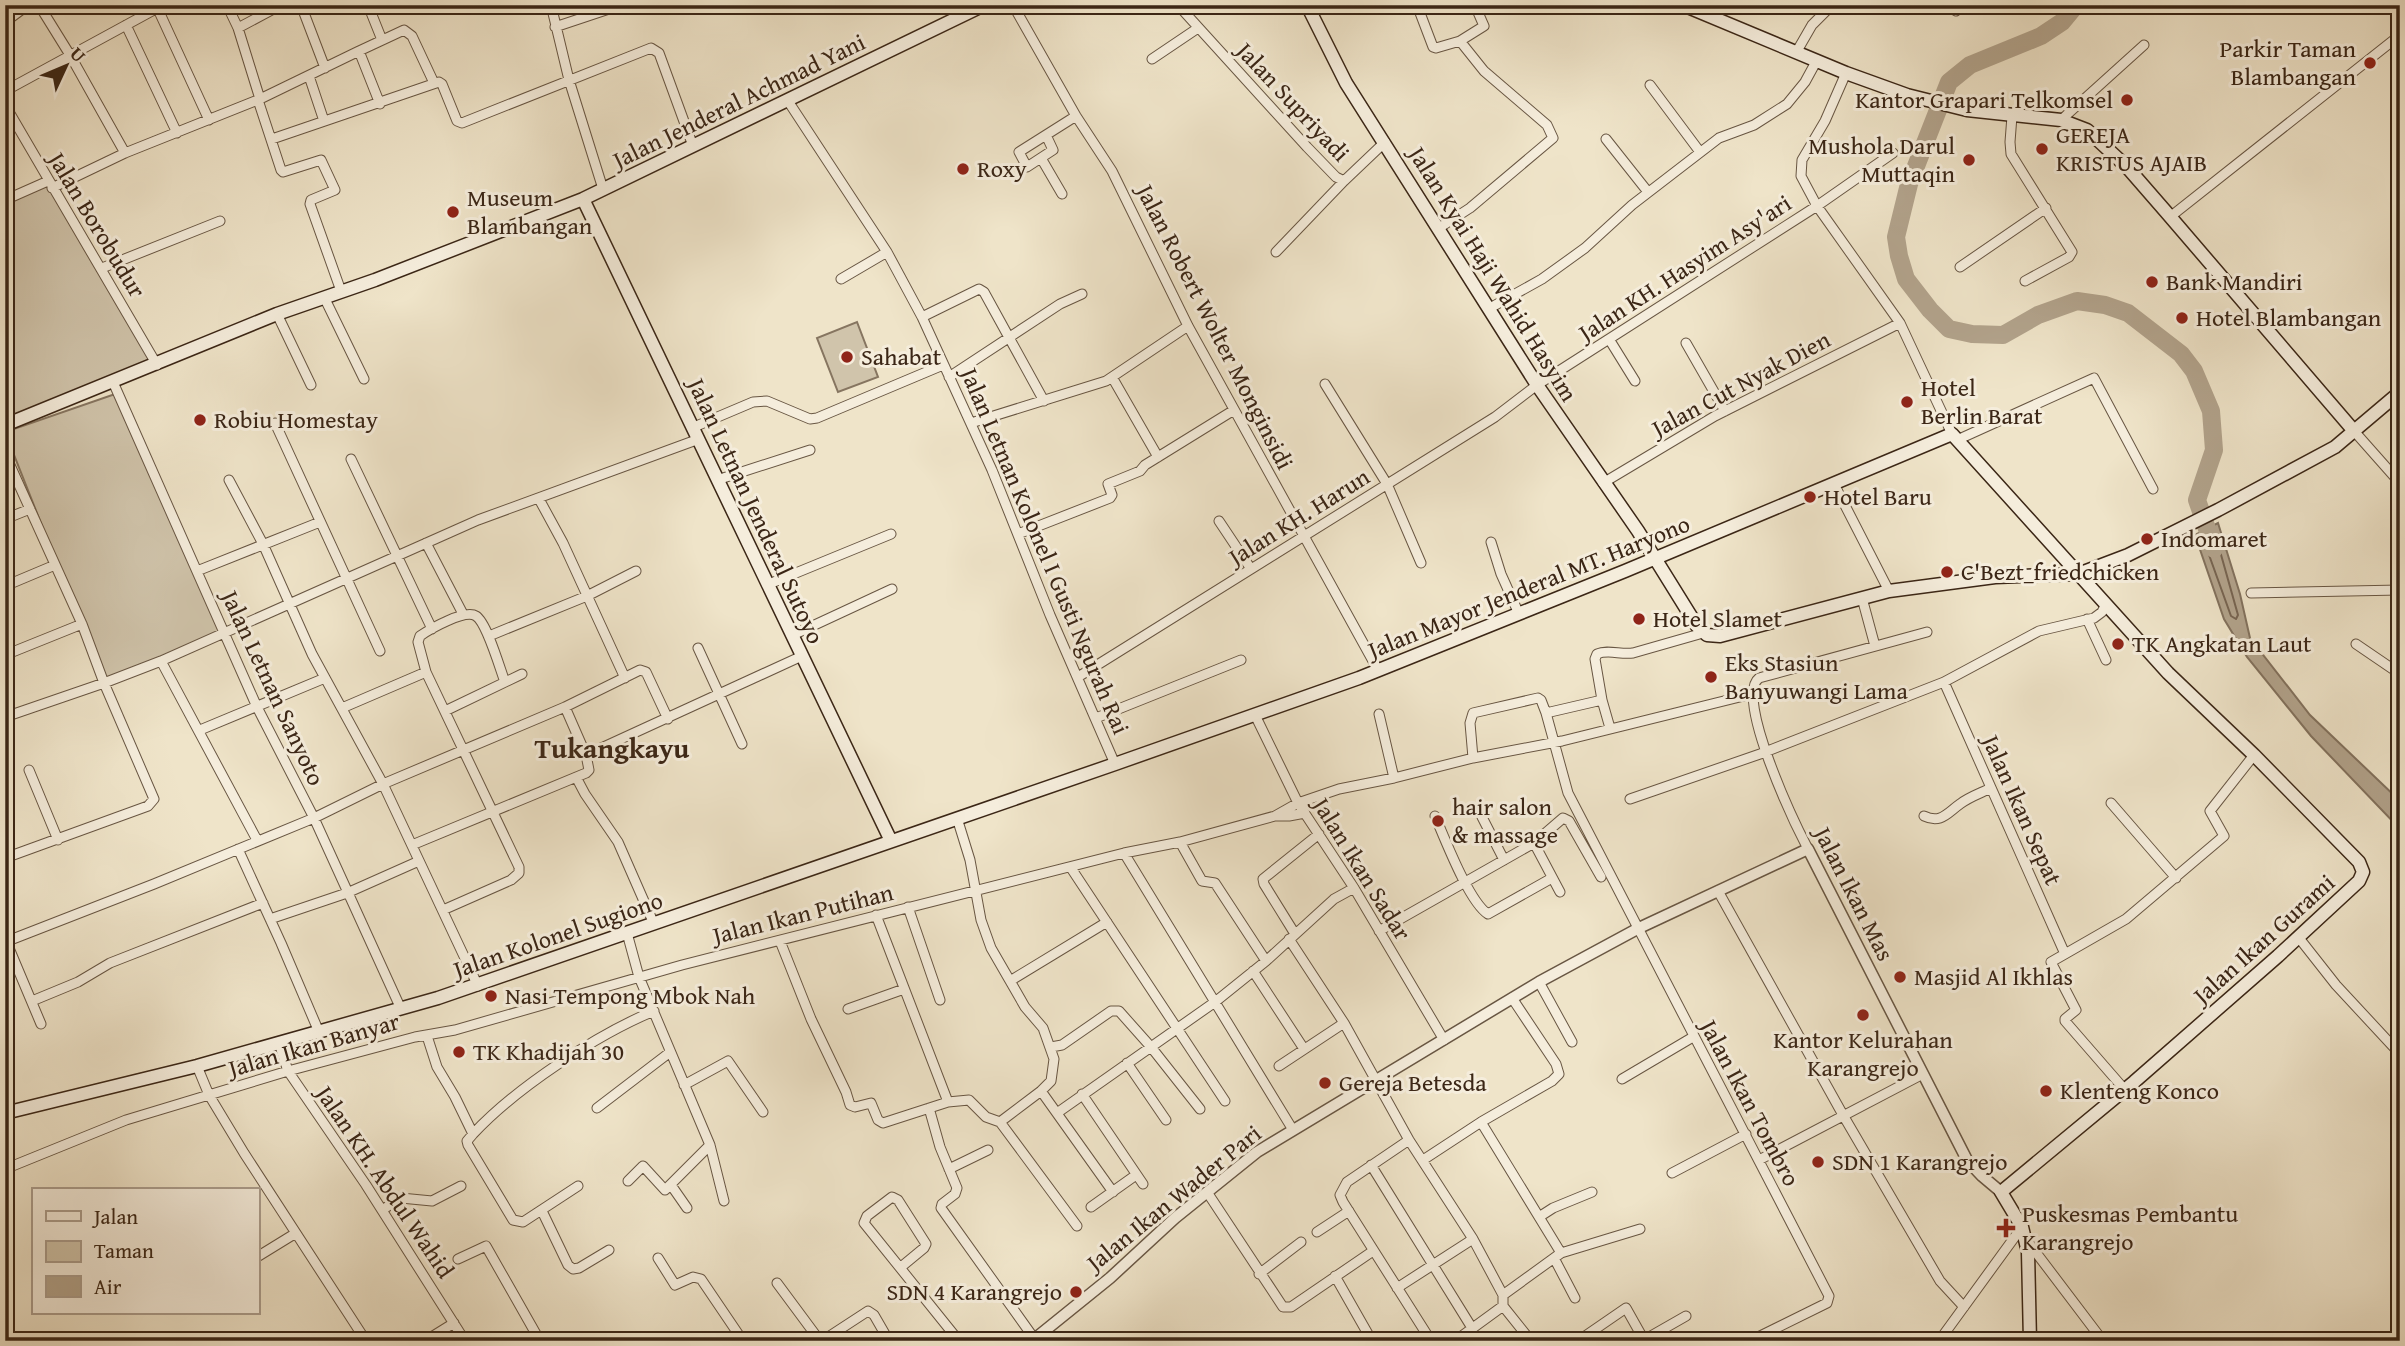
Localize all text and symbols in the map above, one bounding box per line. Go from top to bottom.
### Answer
street label: Jalan Jenderal Achmad Yani [604,24,871,178]
place label: Parkir Taman Blambangan [2219,31,2357,94]
north arrow [32,32,102,102]
street label: Jalan Supriyadi [1227,32,1358,170]
text: U [64,40,93,69]
marker: Parkir Taman Blambangan [2362,55,2378,71]
place label: Kantor Grapari Telkomsel [1855,82,2113,117]
marker: Kantor Grapari Telkomsel [2119,92,2135,108]
place label: GEREJA KRISTUS AJAIB [2056,117,2207,180]
place label: Mushola Darul Muttaqin [1808,128,1956,191]
street label: Jalan Kyai Haji Wahid Hasyim [1399,137,1587,408]
marker: GEREJA KRISTUS AJAIB [2034,141,2050,157]
street label: Jalan Borobudur [39,143,155,304]
place label: Roxy [977,151,1027,186]
marker: Mushola Darul Muttaqin [1961,152,1977,168]
marker: Roxy [955,161,971,177]
street label: Jalan Robert Wolter Monginsidi [1127,175,1303,476]
place label: Museum Blambangan [467,180,593,243]
street label: Jalan KH. Hasyim Asy'ari [1569,185,1798,351]
marker: Museum Blambangan [445,204,461,220]
place label: Bank Mandiri [2166,264,2303,299]
marker: Bank Mandiri [2144,274,2160,290]
place label: Hotel Blambangan [2196,300,2382,335]
marker: Hotel Blambangan [2174,310,2190,326]
street label: Jalan Cut Nyak Dien [1643,321,1837,447]
place label: Sahabat [861,339,942,374]
marker: Sahabat [839,349,855,365]
street label: Jalan Letnan Kolonel I Gusti Ngurah Rai [951,359,1139,740]
street label: Jalan Letnan Jenderal Sutoyo [678,370,833,649]
place label: Hotel Berlin Barat [1921,370,2043,433]
marker: Hotel Berlin Barat [1899,394,1915,410]
place label: Robiu Homestay [214,402,378,437]
marker: Robiu Homestay [192,412,208,428]
street label: Jalan KH. Harun [1219,459,1377,576]
place label: Hotel Baru [1824,479,1932,514]
marker: Hotel Baru [1802,489,1818,505]
street label: Jalan Mayor Jenderal MT. Haryono [1360,506,1695,668]
place label: Indomaret [2161,521,2268,556]
marker: Indomaret [2139,531,2155,547]
place label: C'Bezt_friedchicken [1961,554,2160,589]
marker: C'Bezt_friedchicken [1939,564,1955,580]
street label: Jalan Letnan Sanyoto [212,582,334,791]
place label: Hotel Slamet [1653,601,1783,636]
marker: Hotel Slamet [1631,611,1647,627]
place label: TK Angkatan Laut [2132,626,2312,661]
marker: TK Angkatan Laut [2110,636,2126,652]
place label: Eks Stasiun Banyuwangi Lama [1725,645,1908,708]
marker: Eks Stasiun Banyuwangi Lama [1703,669,1719,685]
street label: Jalan Ikan Sepat [1972,726,2071,891]
district label: Tukangkayu [535,727,689,768]
street label: Jalan Ikan Sadar [1303,788,1420,947]
place label: hair salon & massage [1452,789,1558,852]
marker: hair salon & massage [1430,813,1446,829]
street label: Jalan Ikan Mas [1804,818,1903,967]
street label: Jalan Ikan Gurami [2183,865,2342,1014]
street label: Jalan Ikan Putihan [706,874,897,954]
street label: Jalan Kolonel Sugiono [446,882,667,988]
place label: Masjid Al Ikhlas [1914,959,2073,994]
marker: Masjid Al Ikhlas [1892,969,1908,985]
place label: Nasi Tempong Mbok Nah [505,978,756,1013]
marker: Nasi Tempong Mbok Nah [483,988,499,1004]
street label: Jalan Ikan Banyar [221,1003,404,1087]
marker: Kantor Kelurahan Karangrejo [1855,1007,1871,1023]
street label: Jalan Ikan Tombro [1690,1011,1809,1192]
place label: Kantor Kelurahan Karangrejo [1773,1022,1953,1085]
place label: TK Khadijah 30 [473,1034,624,1069]
marker: TK Khadijah 30 [451,1044,467,1060]
place label: Gereja Betesda [1339,1065,1487,1100]
place label: Klenteng Konco [2060,1073,2219,1108]
marker: Gereja Betesda [1317,1075,1333,1091]
street label: Jalan KH. Abdul Wahid [306,1076,463,1285]
marker: Klenteng Konco [2038,1083,2054,1099]
street label: Jalan Ikan Wader Pari [1076,1116,1269,1281]
place label: SDN 1 Karangrejo [1832,1144,2008,1179]
marker: SDN 1 Karangrejo [1810,1154,1826,1170]
legend [32,1188,259,1314]
place label: Puskesmas Pembantu Karangrejo [2022,1196,2238,1259]
text: Jalan [91,1201,138,1232]
marker: Puskesmas Pembantu Karangrejo [1996,1218,2016,1238]
text: Taman [94,1235,154,1266]
text: Air [94,1271,122,1302]
place label: SDN 4 Karangrejo [886,1274,1062,1309]
marker: SDN 4 Karangrejo [1068,1284,1084,1300]

